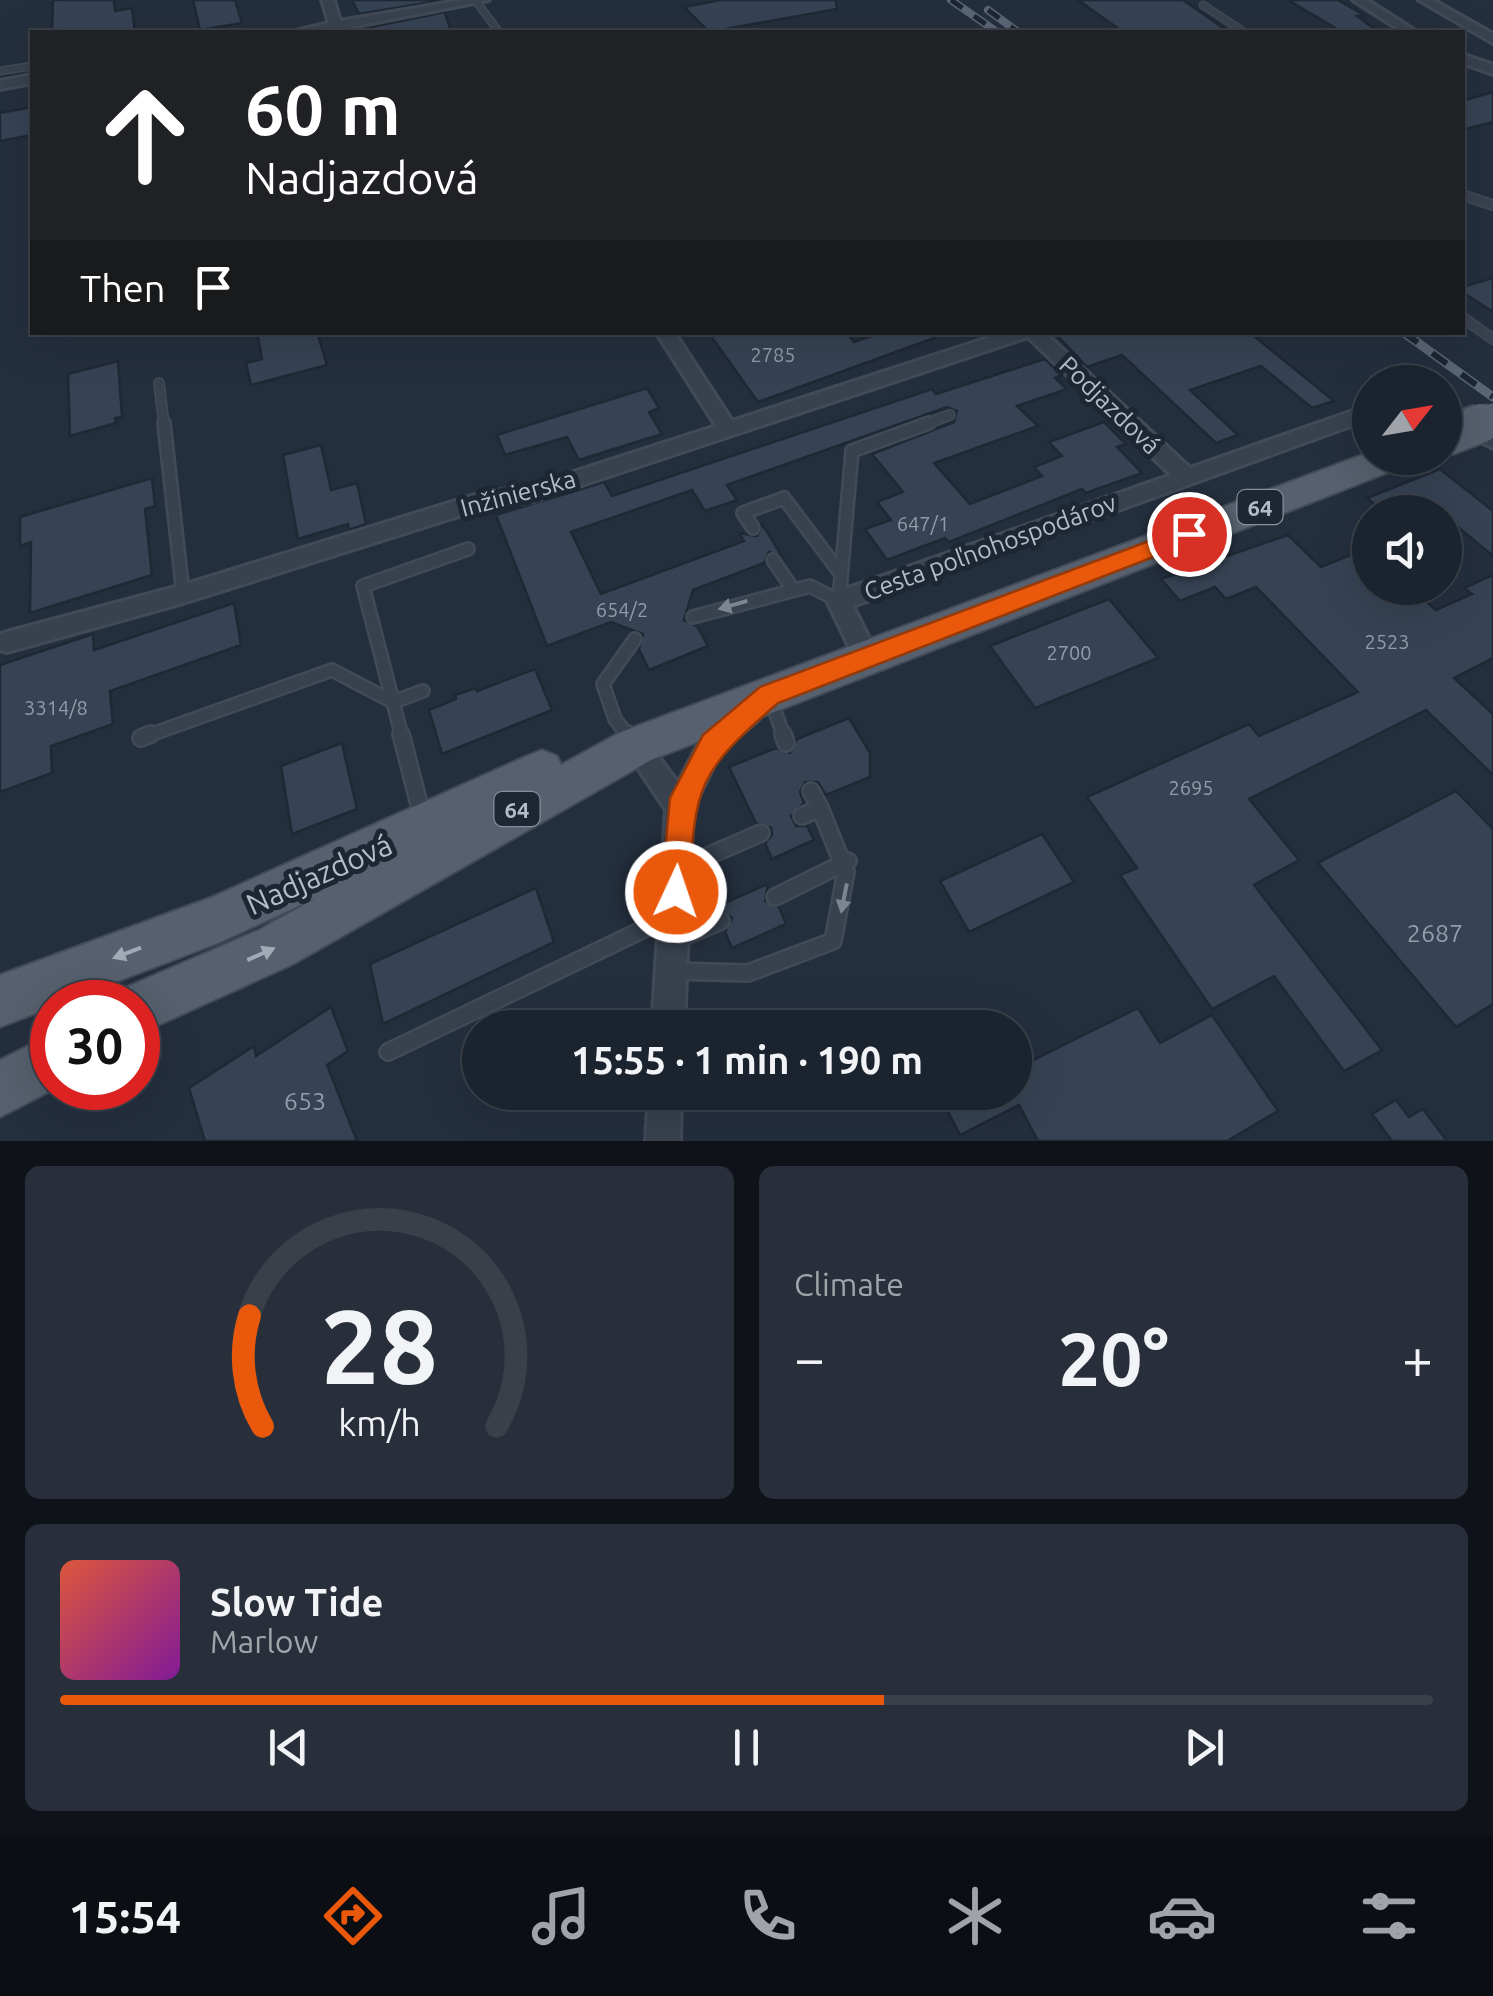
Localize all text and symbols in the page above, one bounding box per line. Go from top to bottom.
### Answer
icon: ahead [80,70,210,200]
text: 60 m [245,70,401,148]
text: Nadjazdová [245,152,479,203]
icon: arrive [186,260,241,315]
text: Then [80,267,166,309]
house number: 2785 [750,343,796,366]
street label: Podjazdová [1054,350,1166,460]
north arrow [1352,365,1462,475]
map controls [1352,365,1462,605]
street label: Inžinierska [457,464,579,522]
street label: Cesta poľnohospodárov [860,488,1120,606]
road number: 64 [1238,490,1282,524]
pin [1147,492,1232,577]
button: sound [1352,495,1462,605]
icon: arrive [1162,507,1217,562]
house number: 647/1 [897,512,949,535]
house number: 654/2 [596,598,648,621]
one-way arrow [718,598,748,613]
house number: 2523 [1364,630,1410,653]
house number: 2700 [1046,641,1092,664]
house number: 3314/8 [24,696,88,719]
house number: 2695 [1168,776,1214,799]
road number: 64 [494,792,540,826]
street label: Nadjazdová [241,827,397,921]
position arrow [624,840,728,944]
one-way arrow [836,883,852,914]
house number: 2687 [1407,919,1463,947]
one-way arrow [111,946,141,962]
one-way arrow [246,946,276,962]
speed limit sign: 30 [30,980,160,1110]
text: 15:55 · 1 min · 190 m [571,1039,923,1081]
house number: 653 [284,1087,326,1115]
text: Climate [794,1266,904,1302]
text: 28 [321,1287,438,1404]
text: 20° [1058,1316,1169,1400]
text: − [794,1327,825,1388]
text: + [1402,1327,1433,1388]
text: km/h [338,1403,421,1443]
text: Slow Tide [210,1581,383,1623]
text: Marlow [210,1623,318,1659]
icon: previous [261,1720,316,1775]
icon: pause [719,1720,774,1775]
icon: next [1177,1720,1232,1775]
icon: directions [318,1881,388,1951]
icon: music [526,1881,596,1951]
icon: phone [733,1881,803,1951]
icon: climate [940,1881,1010,1951]
icon: car [1147,1881,1217,1951]
icon: filters [1354,1881,1424,1951]
text: 15:54 [69,1891,181,1942]

